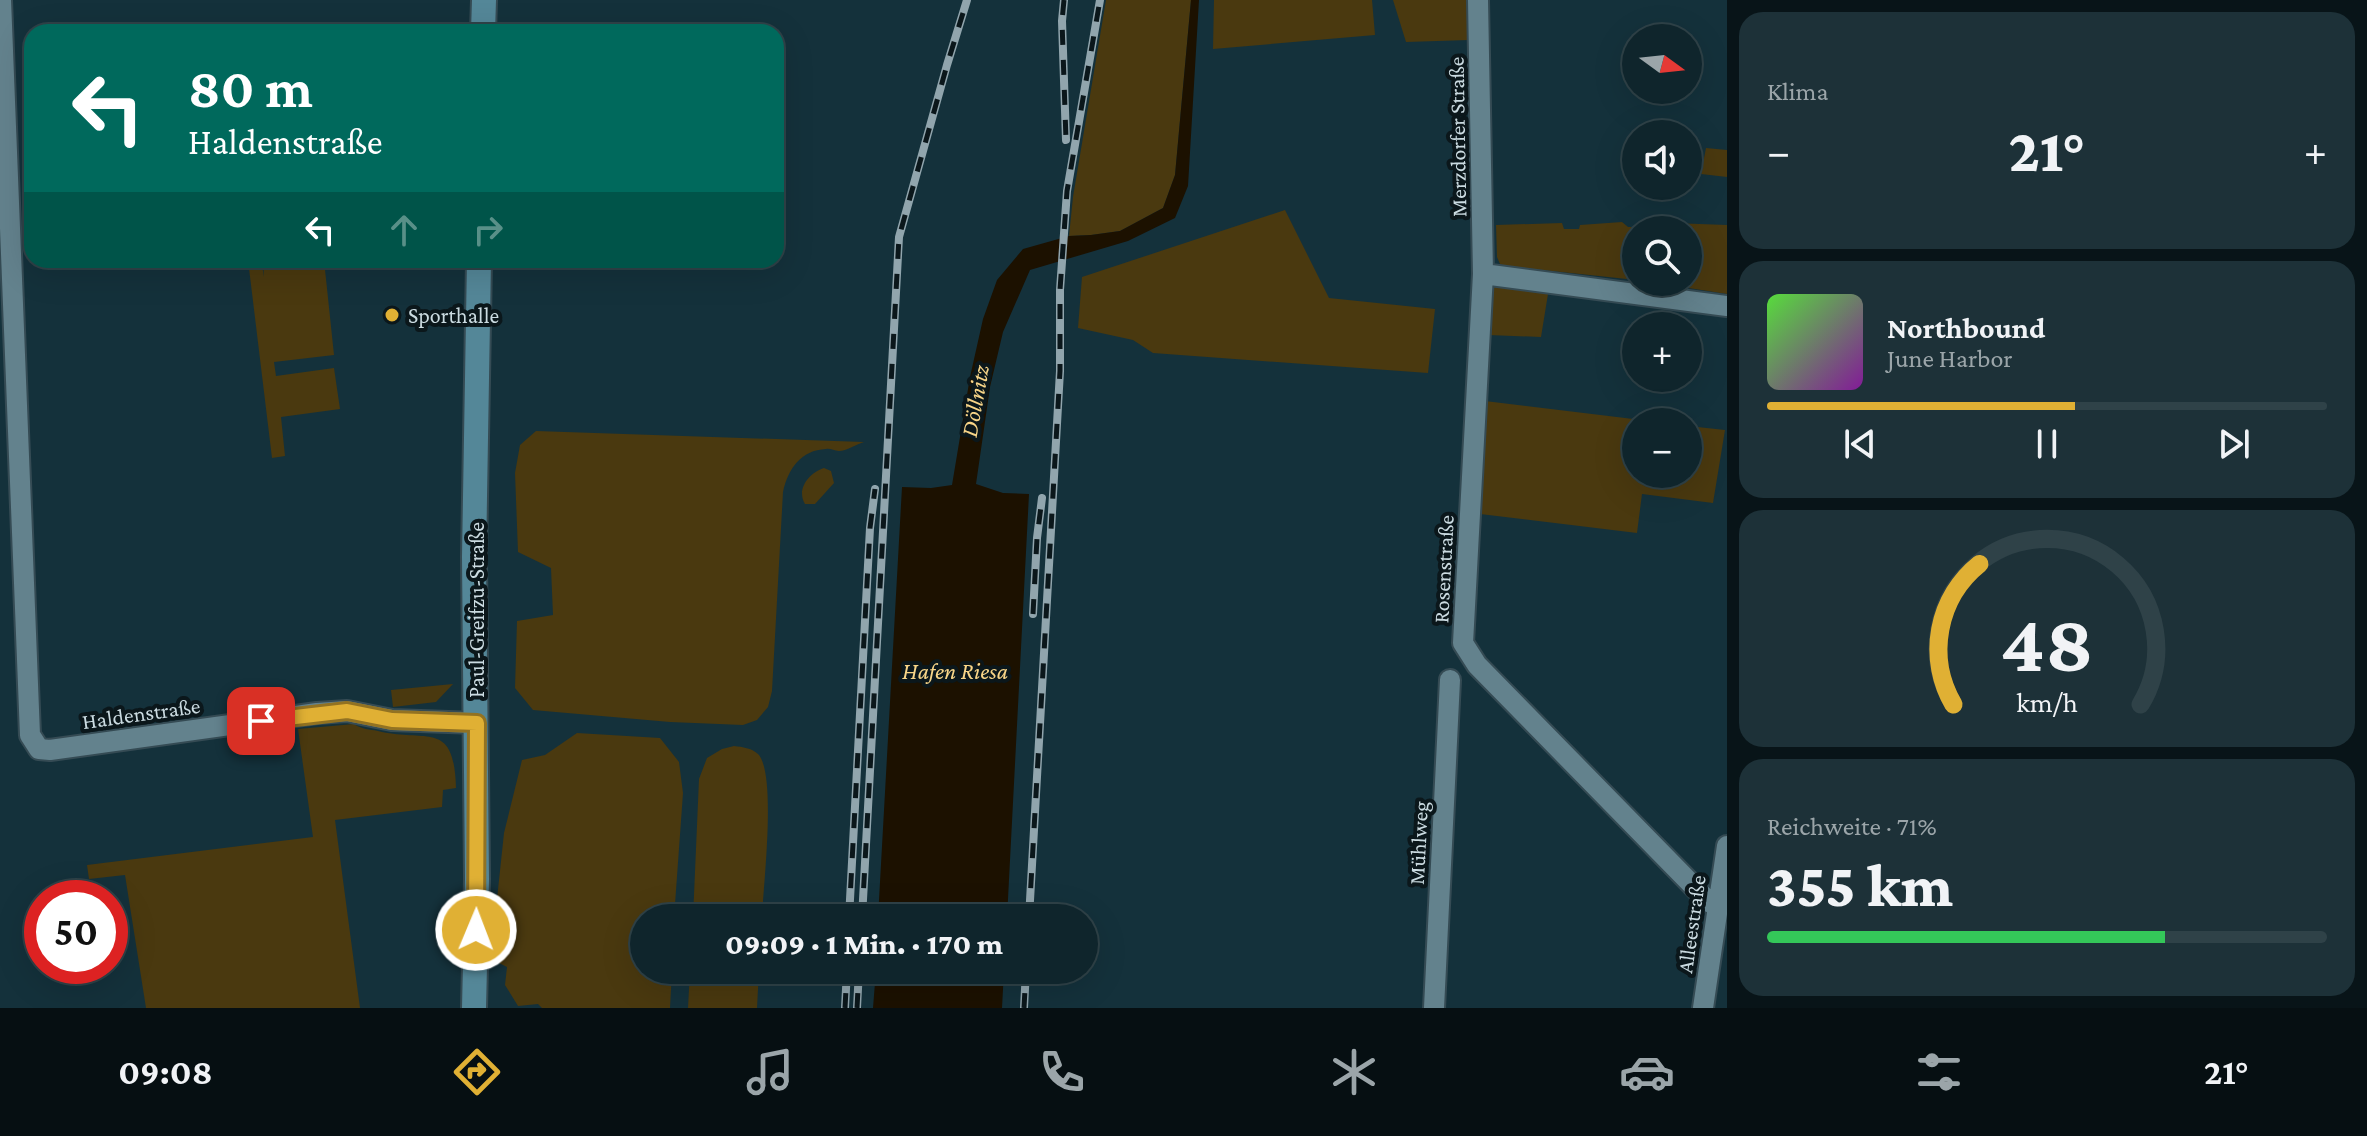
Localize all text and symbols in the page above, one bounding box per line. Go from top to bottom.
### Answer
north arrow [1622,24,1702,104]
map controls [1622,24,1702,488]
icon: left [56,56,160,160]
text: 80 m [188,57,313,119]
street label: Merzdorfer Straße [1444,57,1471,217]
text: Klima [1767,77,1829,106]
text: 21° [2008,117,2086,184]
button: sound [1622,120,1702,200]
text: Haldenstraße [188,122,383,162]
text: − [1767,127,1790,175]
text: + [2304,127,2327,175]
icon: left [298,208,342,252]
icon: ahead [382,208,426,252]
icon: right [466,208,510,252]
button: search [1622,216,1702,296]
place label: Sporthalle [408,303,499,328]
marker: Sporthalle [383,306,401,324]
text: Northbound [1887,311,2045,344]
button: + [1622,312,1702,392]
text: June Harbor [1887,344,2013,373]
water label: Döllnitz [955,362,994,439]
button: − [1622,408,1702,488]
icon: previous [1838,422,1882,466]
icon: pause [2025,422,2069,466]
icon: next [2212,422,2256,466]
street label: Rosenstraße [1428,514,1459,624]
street label: Paul-Greifzu-Straße [464,522,489,698]
text: 48 [2000,595,2094,688]
water label: Hafen Riesa [902,657,1008,684]
text: km/h [2016,686,2078,718]
pin [227,687,295,755]
street label: Haldenstraße [80,693,202,734]
icon: arrive [239,699,283,743]
street label: Mühlweg [1404,800,1433,886]
text: Reichweite · 71% [1767,812,1937,841]
text: 355 km [1767,852,1953,919]
street label: Alleestraße [1672,873,1711,975]
speed limit sign: 50 [24,880,128,984]
position arrow [434,888,518,972]
text: 09:09 · 1 Min. · 170 m [725,927,1003,960]
icon: directions [449,1044,505,1100]
icon: music [742,1044,798,1100]
icon: phone [1034,1044,1090,1100]
icon: climate [1326,1044,1382,1100]
icon: car [1619,1044,1675,1100]
icon: filters [1911,1044,1967,1100]
text: 09:08 [118,1052,213,1092]
text: 21° [2204,1052,2249,1092]

